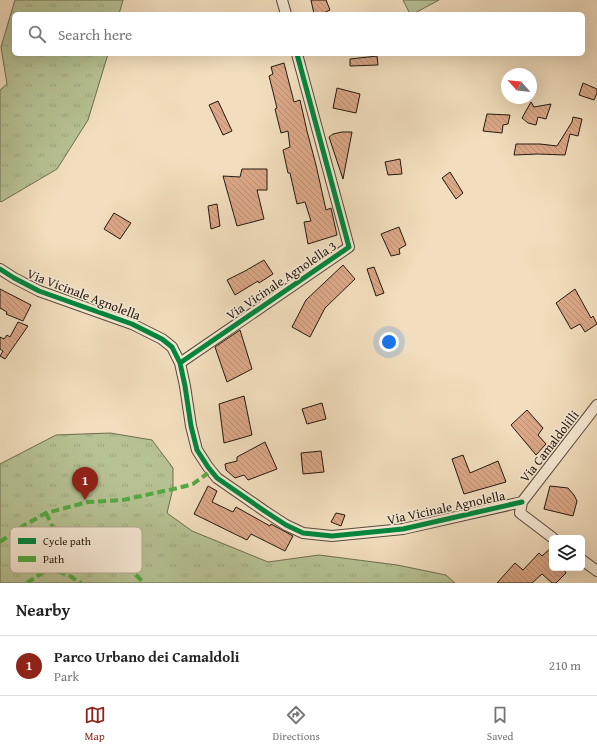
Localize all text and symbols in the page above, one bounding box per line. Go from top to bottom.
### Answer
search box [12,12,585,56]
icon: search [26,23,48,45]
text: Search here [58,24,132,45]
north arrow [501,68,537,104]
street label: Via Vicinale Agnolella 3 [222,236,340,324]
street label: Via Vicinale Agnolella [24,264,144,325]
your location [379,332,399,352]
street label: Via Camaldolilli [515,406,584,486]
pin: 1 [72,467,98,500]
street label: Via Vicinale Agnolella [385,486,508,529]
legend [10,527,142,573]
text: Cycle path [43,533,92,549]
map controls [549,535,585,571]
button: layers [549,535,585,571]
text: Path [43,551,65,567]
text: Nearby [16,597,70,622]
text: Parco Urbano dei Camaldoli [54,646,240,667]
text: 1 [26,656,32,675]
text: 210 m [549,656,581,675]
text: Park [54,667,79,686]
tab: Map [84,704,106,744]
tab: Directions [273,704,320,744]
tab: Saved [487,704,513,744]

